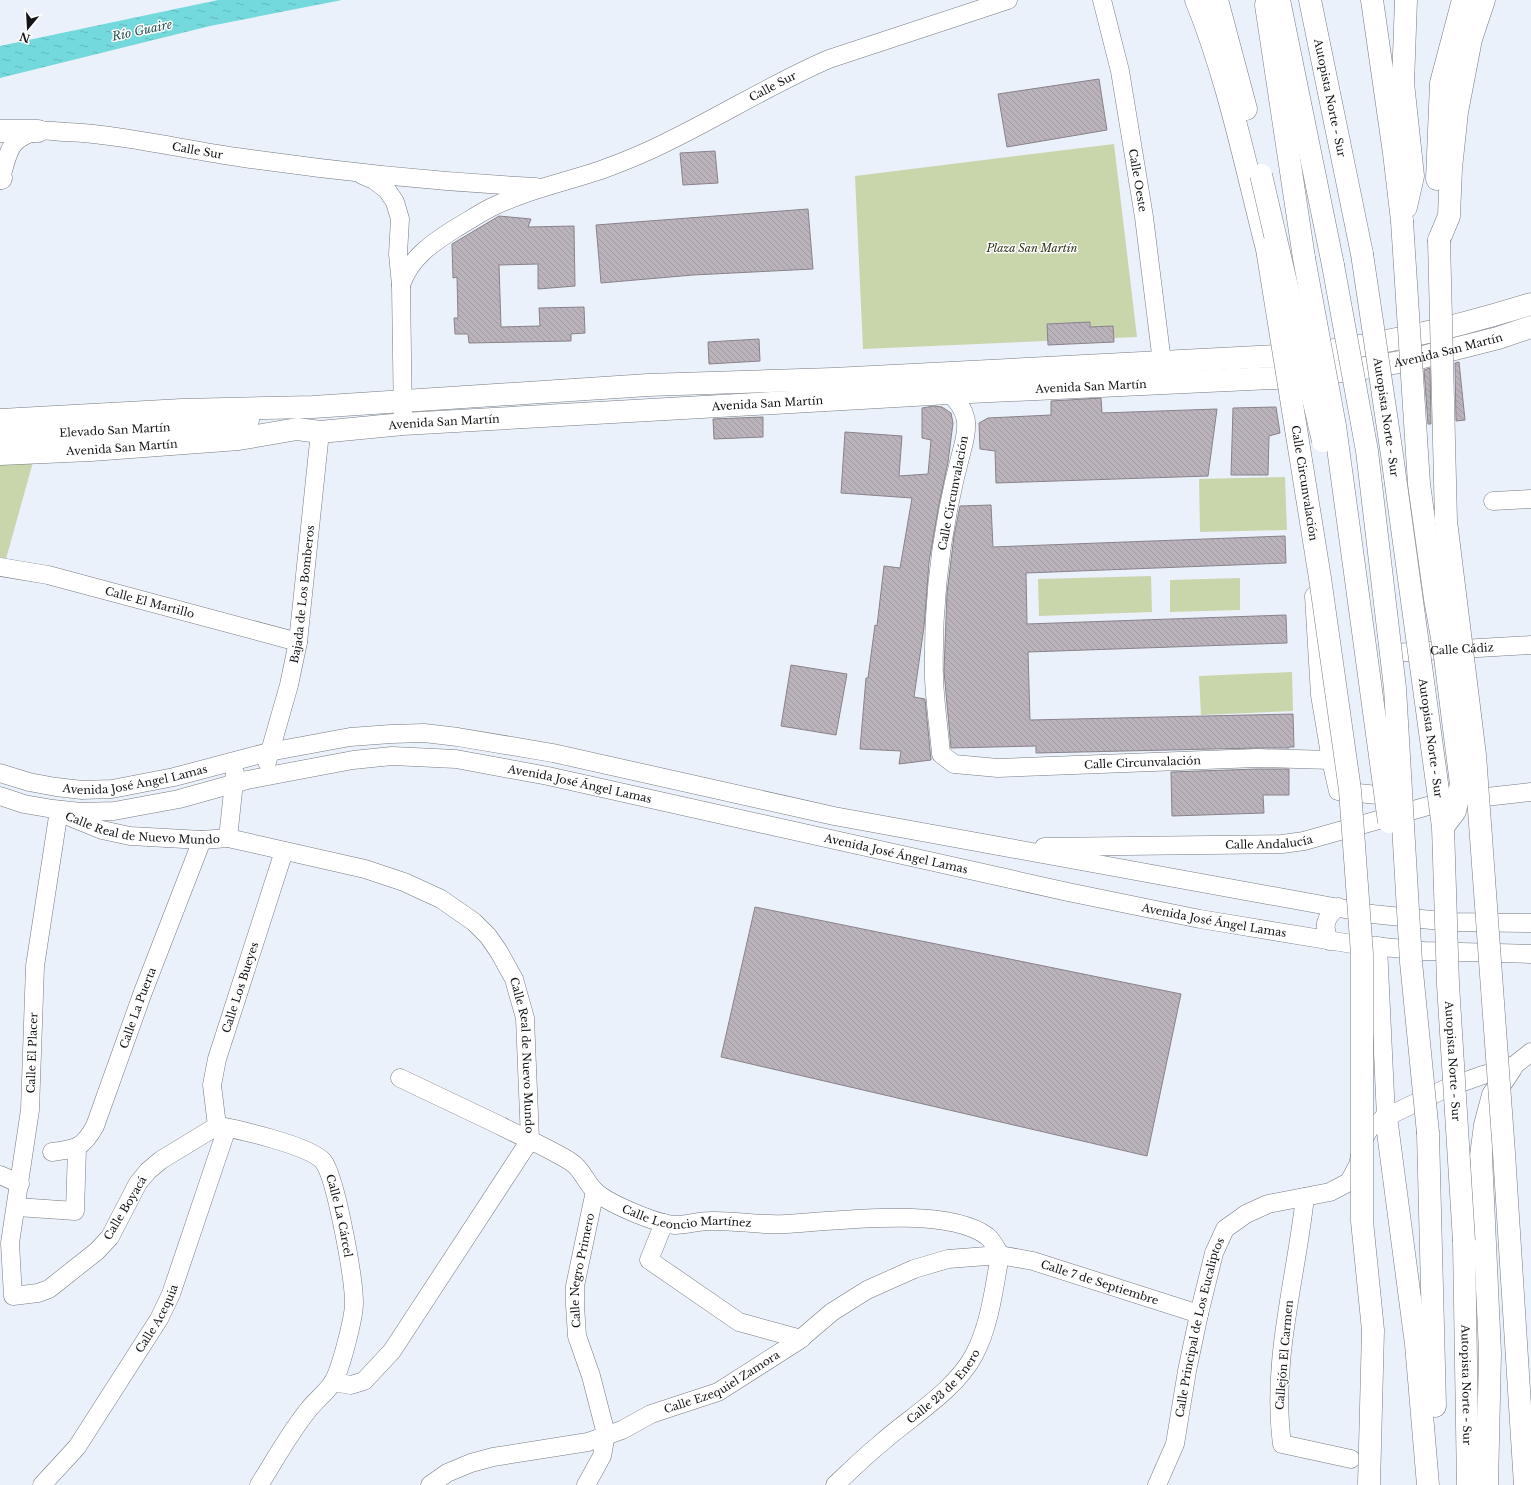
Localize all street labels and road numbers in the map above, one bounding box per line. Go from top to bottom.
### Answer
street label: Autopista Norte - Sur [1311,37,1349,159]
street label: Calle Sur [747,68,799,104]
street label: Calle Sur [171,139,225,162]
street label: Calle Oeste [1126,148,1150,213]
street label: Avenida San Martín [1392,330,1505,370]
street label: Autopista Norte - Sur [1370,356,1402,478]
street label: Avenida San Martín [1034,377,1147,396]
street label: Avenida San Martín [710,393,824,414]
street label: Avenida San Martín [387,412,500,432]
street label: Elevado San Martín [59,420,171,440]
street label: Calle Circunvalación [1288,424,1321,542]
street label: Calle Circunvalación [935,434,971,552]
street label: Avenida San Martín [65,437,178,458]
street label: Bajada de Los Bomberos [287,524,317,665]
street label: Calle El Martillo [104,584,196,621]
street label: Calle Cádiz [1430,640,1494,658]
street label: Autopista Norte - Sur [1416,677,1446,799]
street label: Calle Circunvalación [1084,753,1202,772]
street label: Avenida José Angel Lamas [61,762,209,797]
street label: Avenida José Ángel Lamas [506,762,653,806]
street label: Calle Real de Nuevo Mundo [62,809,220,847]
street label: Avenida José Ángel Lamas [822,831,969,876]
street label: Calle Andalucía [1225,832,1315,852]
street label: Avenida José Ángel Lamas [1140,900,1287,940]
street label: Calle Los Bueyes [219,940,261,1035]
street label: Calle La Puerta [116,964,159,1050]
street label: Calle Real de Nuevo Mundo [507,976,537,1134]
street label: Autopista Norte - Sur [1442,1000,1464,1122]
street label: Calle El Placer [24,1011,40,1094]
street label: Calle La Cárcel [323,1172,356,1259]
street label: Calle Boyacá [100,1173,150,1242]
street label: Calle Leoncio Martínez [620,1201,752,1232]
street label: Calle Negro Primero [568,1212,597,1329]
street label: Calle Principal de Los Eucaliptos [1172,1235,1227,1419]
street label: Calle 7 de Septiembre [1039,1257,1160,1308]
street label: Calle Acequia [132,1282,181,1355]
street label: Callejón El Carmen [1272,1299,1296,1411]
street label: Autopista Norte - Sur [1458,1324,1474,1446]
street label: Calle Ezequiel Zamora [662,1347,783,1416]
street label: Calle 23 de Enero [904,1347,983,1427]

